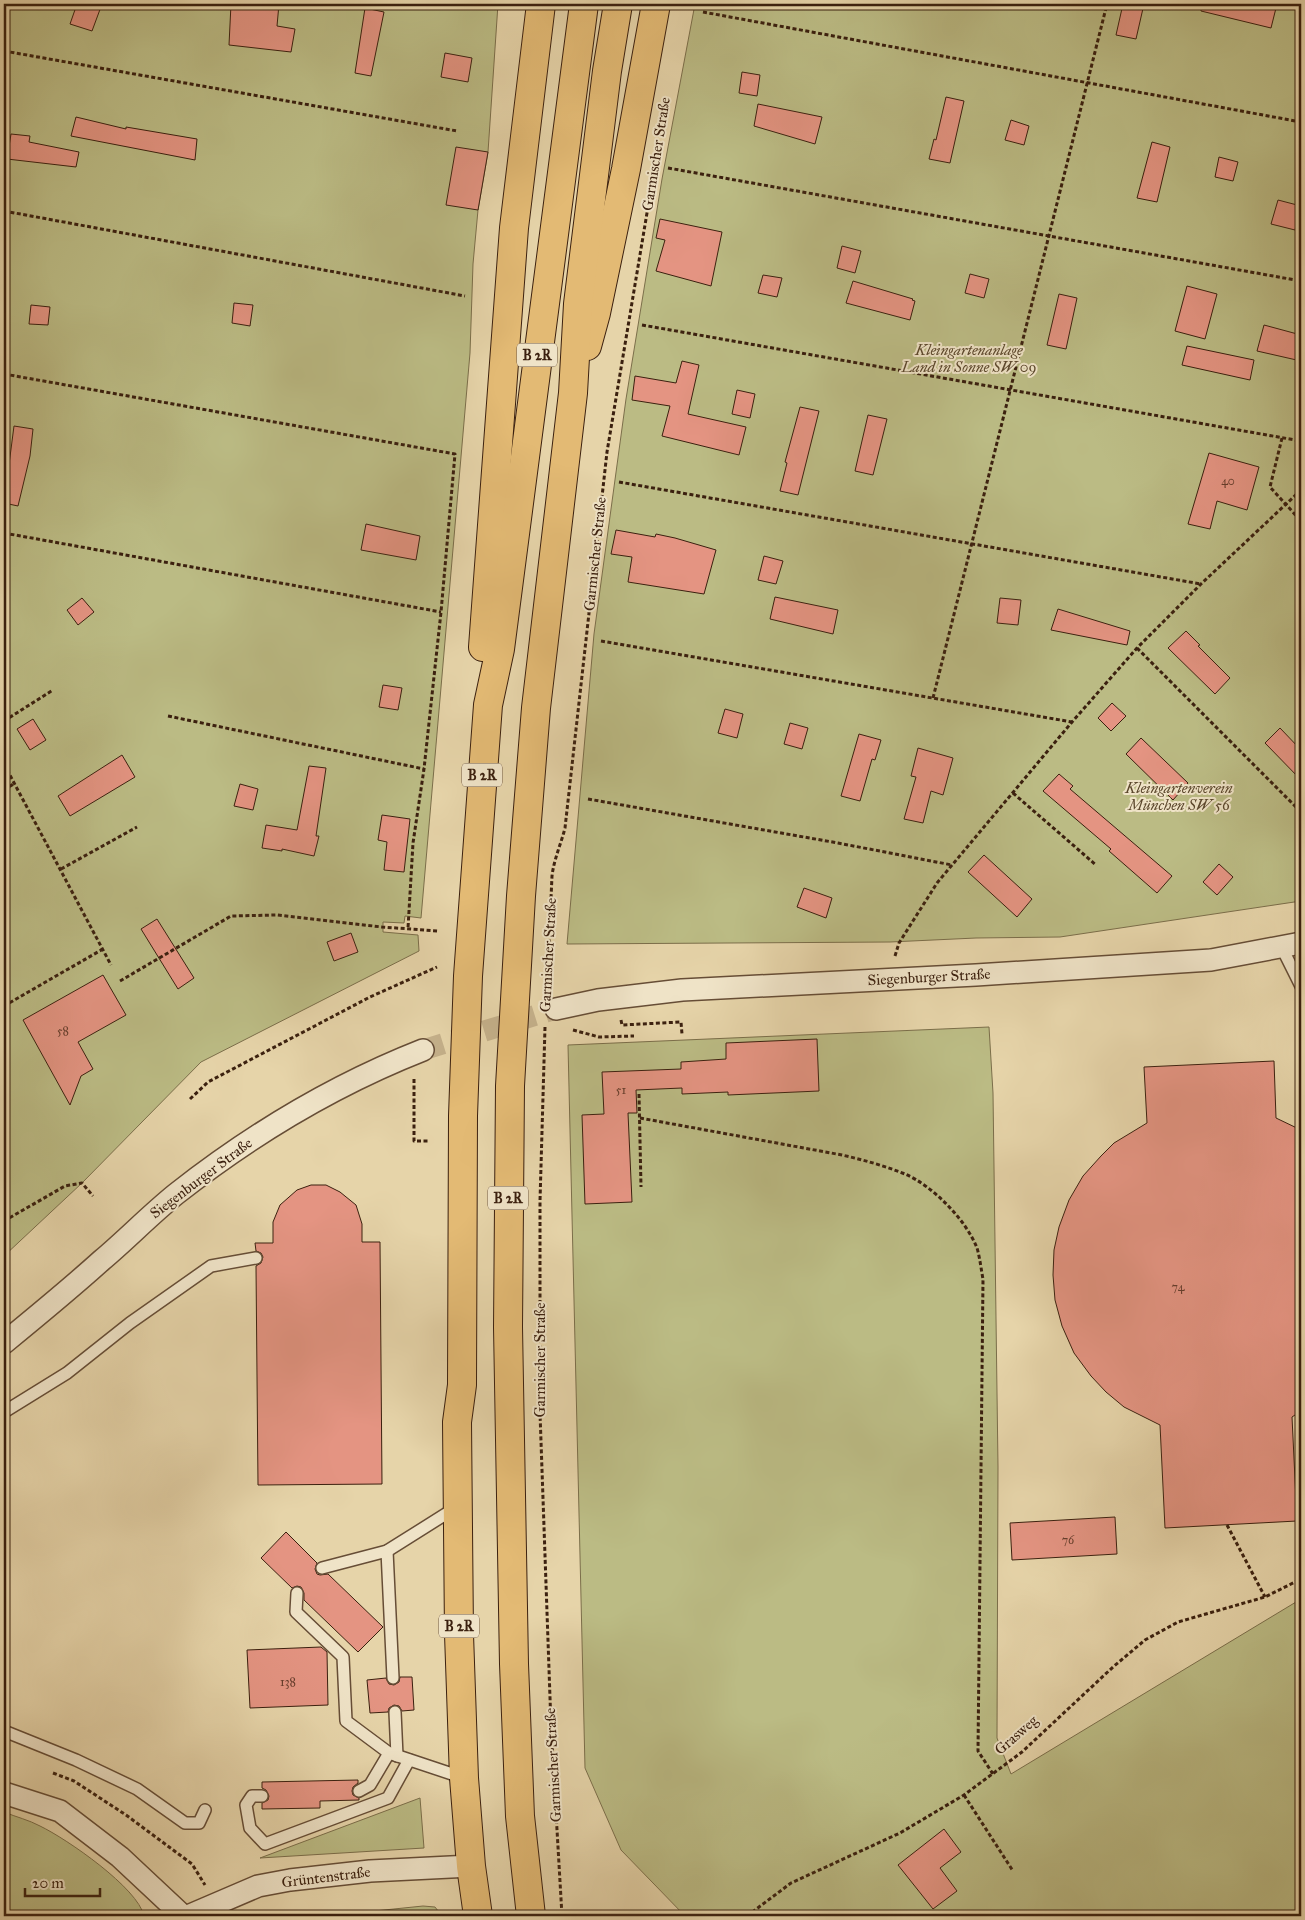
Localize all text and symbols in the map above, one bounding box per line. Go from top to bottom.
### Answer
street label: Garmischer Straße [638,96,674,212]
park label: Kleingartenanlage Land in Sonne SW 09 [900,341,1037,376]
road number: B 2R [517,344,557,366]
house number: 40 [1221,474,1235,488]
street label: Garmischer Straße [580,496,610,612]
road number: B 2R [462,764,502,786]
park label: Kleingartenverein München SW 56 [1124,779,1233,814]
street label: Garmischer Straße [536,897,560,1013]
street label: Siegenburger Straße [867,965,991,989]
house number: 58 [57,1024,69,1038]
house number: 51 [616,1083,626,1097]
street label: Siegenburger Straße [146,1134,256,1222]
road number: B 2R [488,1186,528,1210]
house number: 74 [1172,1280,1185,1294]
street label: Garmischer Straße [531,1303,549,1417]
house number: 76 [1062,1533,1075,1547]
road number: B 2R [439,1614,479,1638]
house number: 138 [280,1675,296,1689]
street label: Garmischer Straße [541,1707,565,1823]
street label: Grasweg [991,1711,1042,1759]
street label: Grüntenstraße [281,1863,371,1891]
scale bar [25,1865,100,1897]
text: 20 m [32,1874,64,1892]

